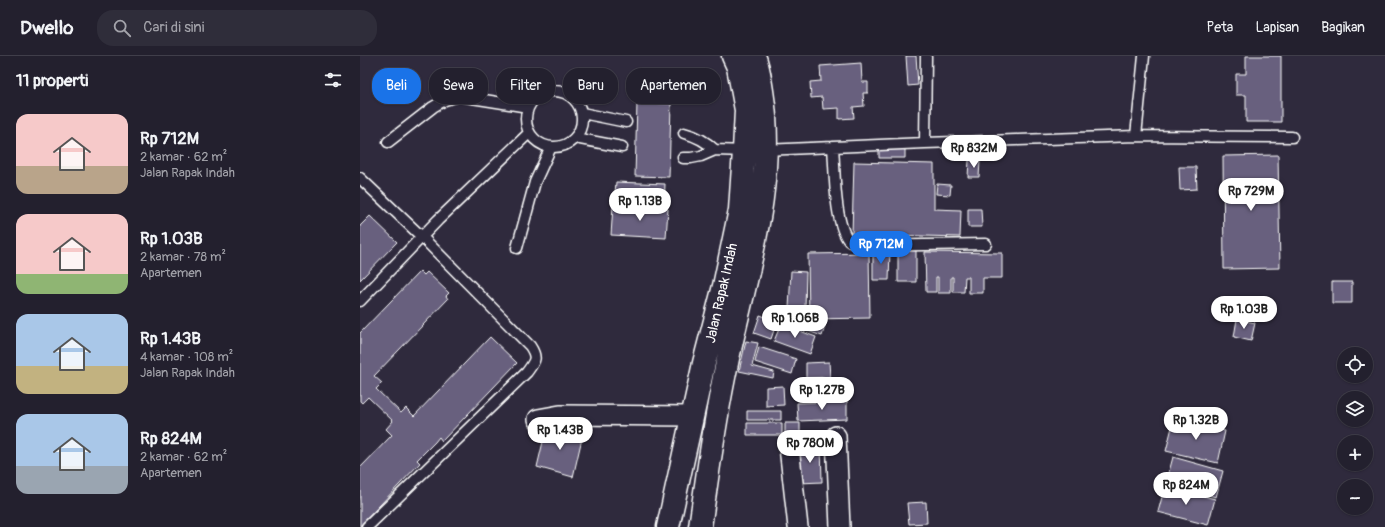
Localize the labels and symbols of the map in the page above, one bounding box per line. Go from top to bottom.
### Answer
pin: Rp 832M [937,135,1011,169]
pin: Rp 729M [1214,178,1288,212]
pin: Rp 1.13B [599,188,681,222]
pin: Rp 712M [844,231,918,265]
street label: Jalan Rapak Indah [702,241,741,345]
pin: Rp 1.03B [1203,296,1285,330]
pin: Rp 1.06B [754,305,836,339]
pin: Rp 1.27B [781,377,863,411]
pin: Rp 1.32B [1155,407,1237,441]
pin: Rp 1.43B [519,417,601,451]
pin: Rp 780M [773,430,847,464]
pin: Rp 824M [1149,472,1223,506]

